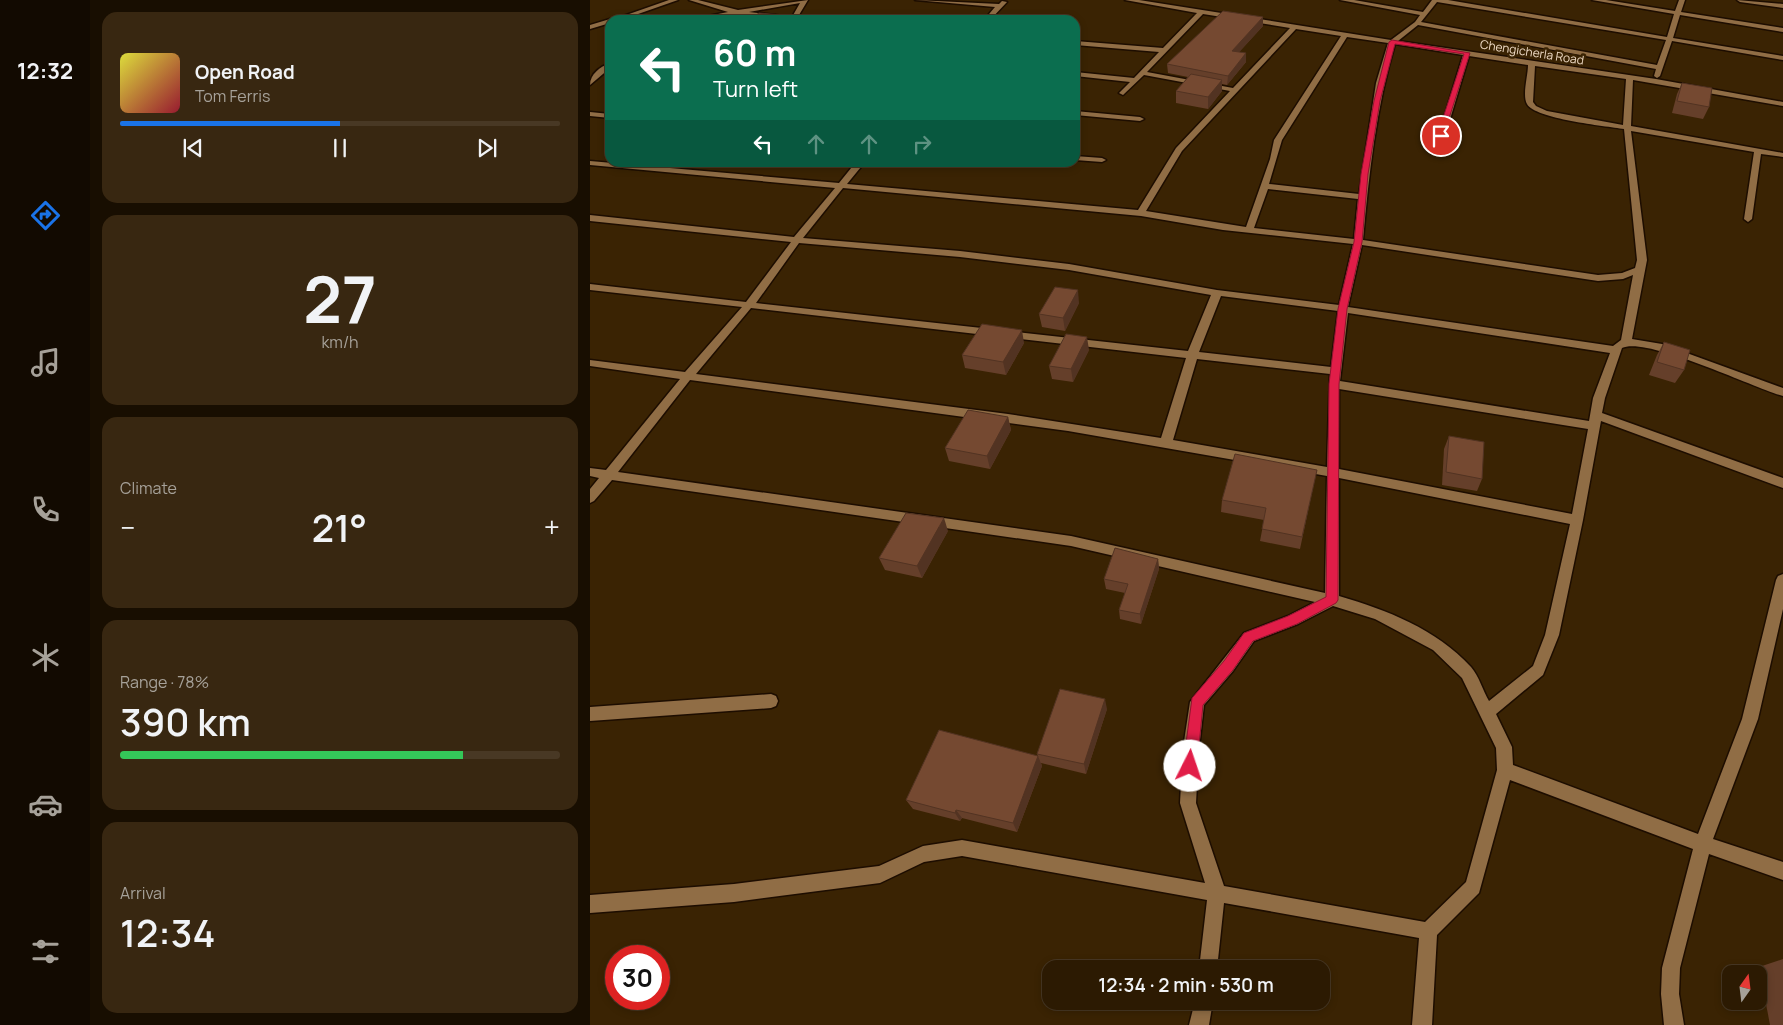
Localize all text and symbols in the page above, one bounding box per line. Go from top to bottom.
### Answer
text: 60 m [713,29,796,77]
icon: left [630,35,695,100]
street label: Chengicherla Road [1479,35,1585,69]
text: 12:32 [17,56,73,86]
text: Open Road [195,59,295,85]
text: Turn left [713,74,798,104]
text: Tom Ferris [195,85,270,107]
pin [1420,115,1462,157]
icon: arrive [1427,122,1455,150]
icon: left [749,130,777,158]
icon: ahead [802,130,830,158]
icon: ahead [855,130,883,158]
icon: right [908,130,936,158]
icon: previous [179,134,207,162]
icon: pause [326,134,354,162]
icon: next [473,134,501,162]
icon: directions [28,198,63,233]
text: 27 [303,254,377,343]
text: km/h [321,331,359,353]
icon: music [28,345,63,380]
text: Climate [120,477,177,499]
icon: phone [28,492,63,527]
text: 21° [312,501,367,553]
text: − [120,508,135,546]
text: + [544,508,560,546]
icon: climate [28,640,63,675]
text: Range · 78% [120,671,209,693]
text: 390 km [120,695,251,747]
position arrow [1163,739,1215,791]
icon: car [28,787,63,822]
text: Arrival [120,882,166,904]
text: 12:34 [120,906,215,958]
icon: filters [28,934,63,969]
speed limit sign: 30 [605,945,670,1010]
north arrow [1722,965,1768,1010]
map controls [1722,965,1767,1010]
text: 12:34 · 2 min · 530 m [1098,972,1274,998]

